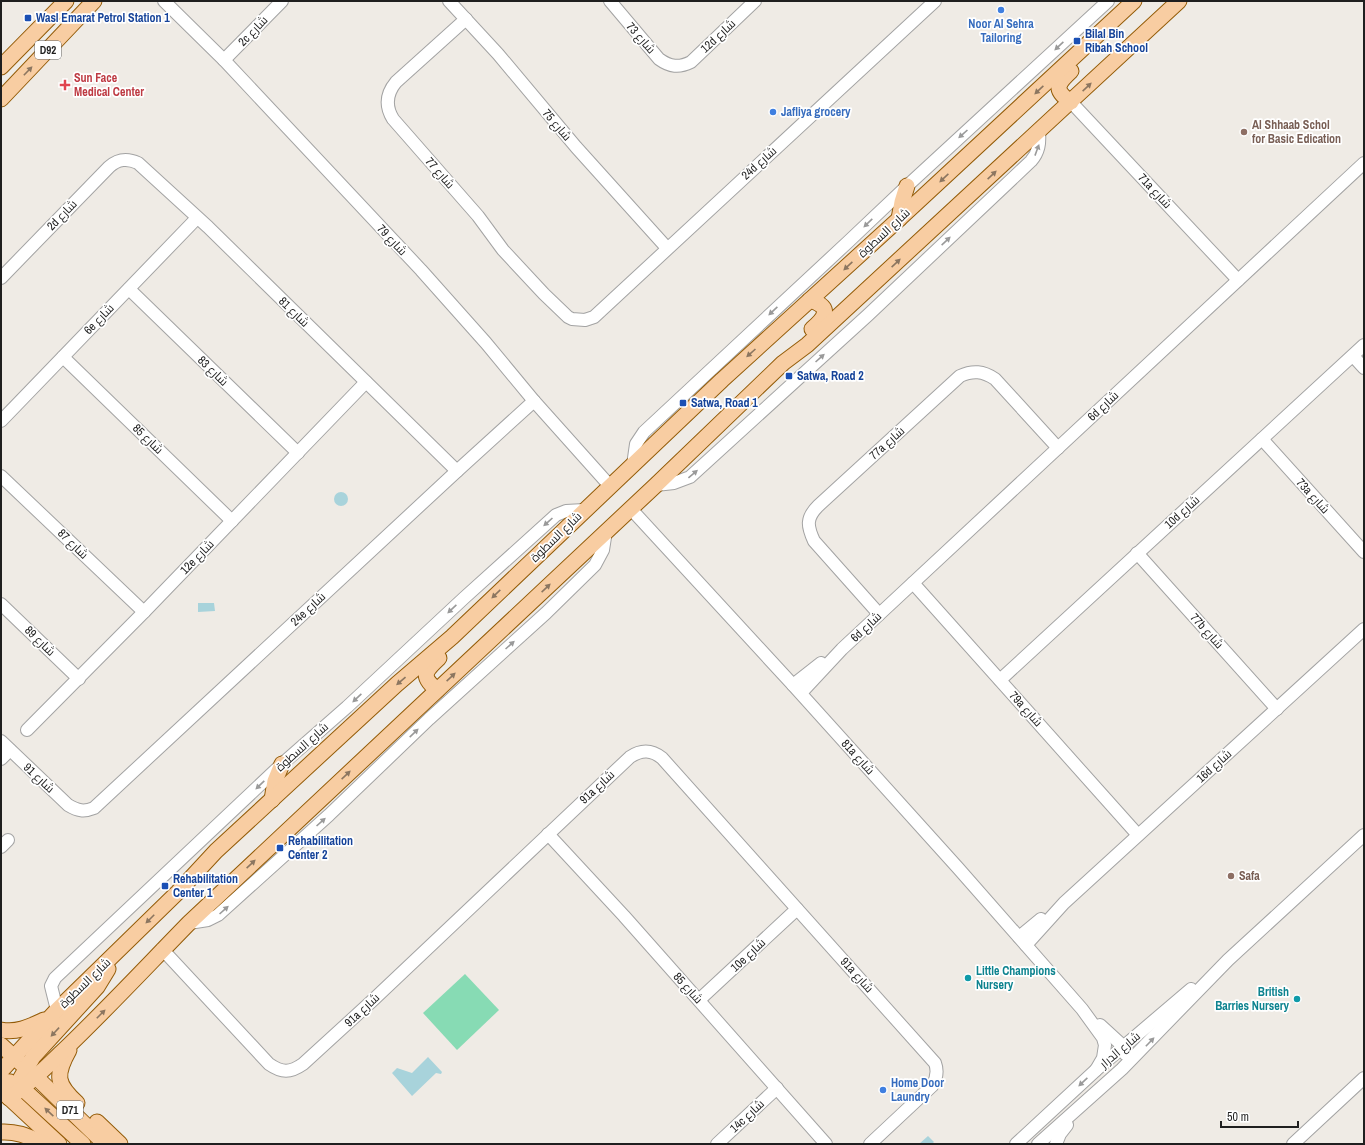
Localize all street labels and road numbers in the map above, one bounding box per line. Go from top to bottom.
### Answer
street label: 2c شارع [235,12,271,50]
street label: 12d شارع [697,16,739,56]
street label: شارع 73 [623,19,659,57]
road number: D92 [35,41,61,59]
street label: شارع 75 [539,106,575,144]
street label: 24d شارع [738,143,780,183]
street label: شارع 77 [422,154,458,192]
street label: 71a شارع [1135,170,1175,212]
street label: 2d شارع [43,196,81,234]
street label: شارع السطوة [854,205,914,261]
street label: شارع 79 [374,221,410,259]
street label: شارع 81 [275,293,313,331]
street label: 6e شارع [80,300,118,338]
street label: شارع 83 [194,352,232,390]
street label: 6d شارع [1084,388,1122,424]
street label: شارع 85 [129,420,167,458]
street label: 77a شارع [866,423,908,463]
street label: 73a شارع [1293,475,1333,517]
street label: 10d شارع [1161,492,1203,532]
street label: شارع السطوة [527,508,585,566]
street label: شارع 87 [54,525,92,563]
street label: 12e شارع [177,536,218,578]
street label: 24e شارع [287,589,329,629]
street label: 6d شارع [847,609,885,645]
street label: 77b شارع [1187,610,1227,652]
street label: شارع 89 [21,622,59,660]
street label: 79a شارع [1006,688,1046,730]
street label: شارع السطوة [272,719,332,775]
street label: 81a شارع [838,736,878,778]
street label: 16d شارع [1193,746,1235,786]
street label: شارع 91 [20,760,58,796]
street label: 91a شارع [576,767,618,807]
street label: 10e شارع [727,935,769,975]
street label: شارع السطوة [56,954,114,1012]
street label: 91a شارع [837,954,877,996]
street label: شارع 85 [670,969,706,1007]
street label: 91a شارع [341,990,383,1030]
street label: شارع الدرار [1096,1028,1144,1072]
street label: 14c شارع [726,1096,768,1136]
road number: D71 [57,1101,83,1119]

